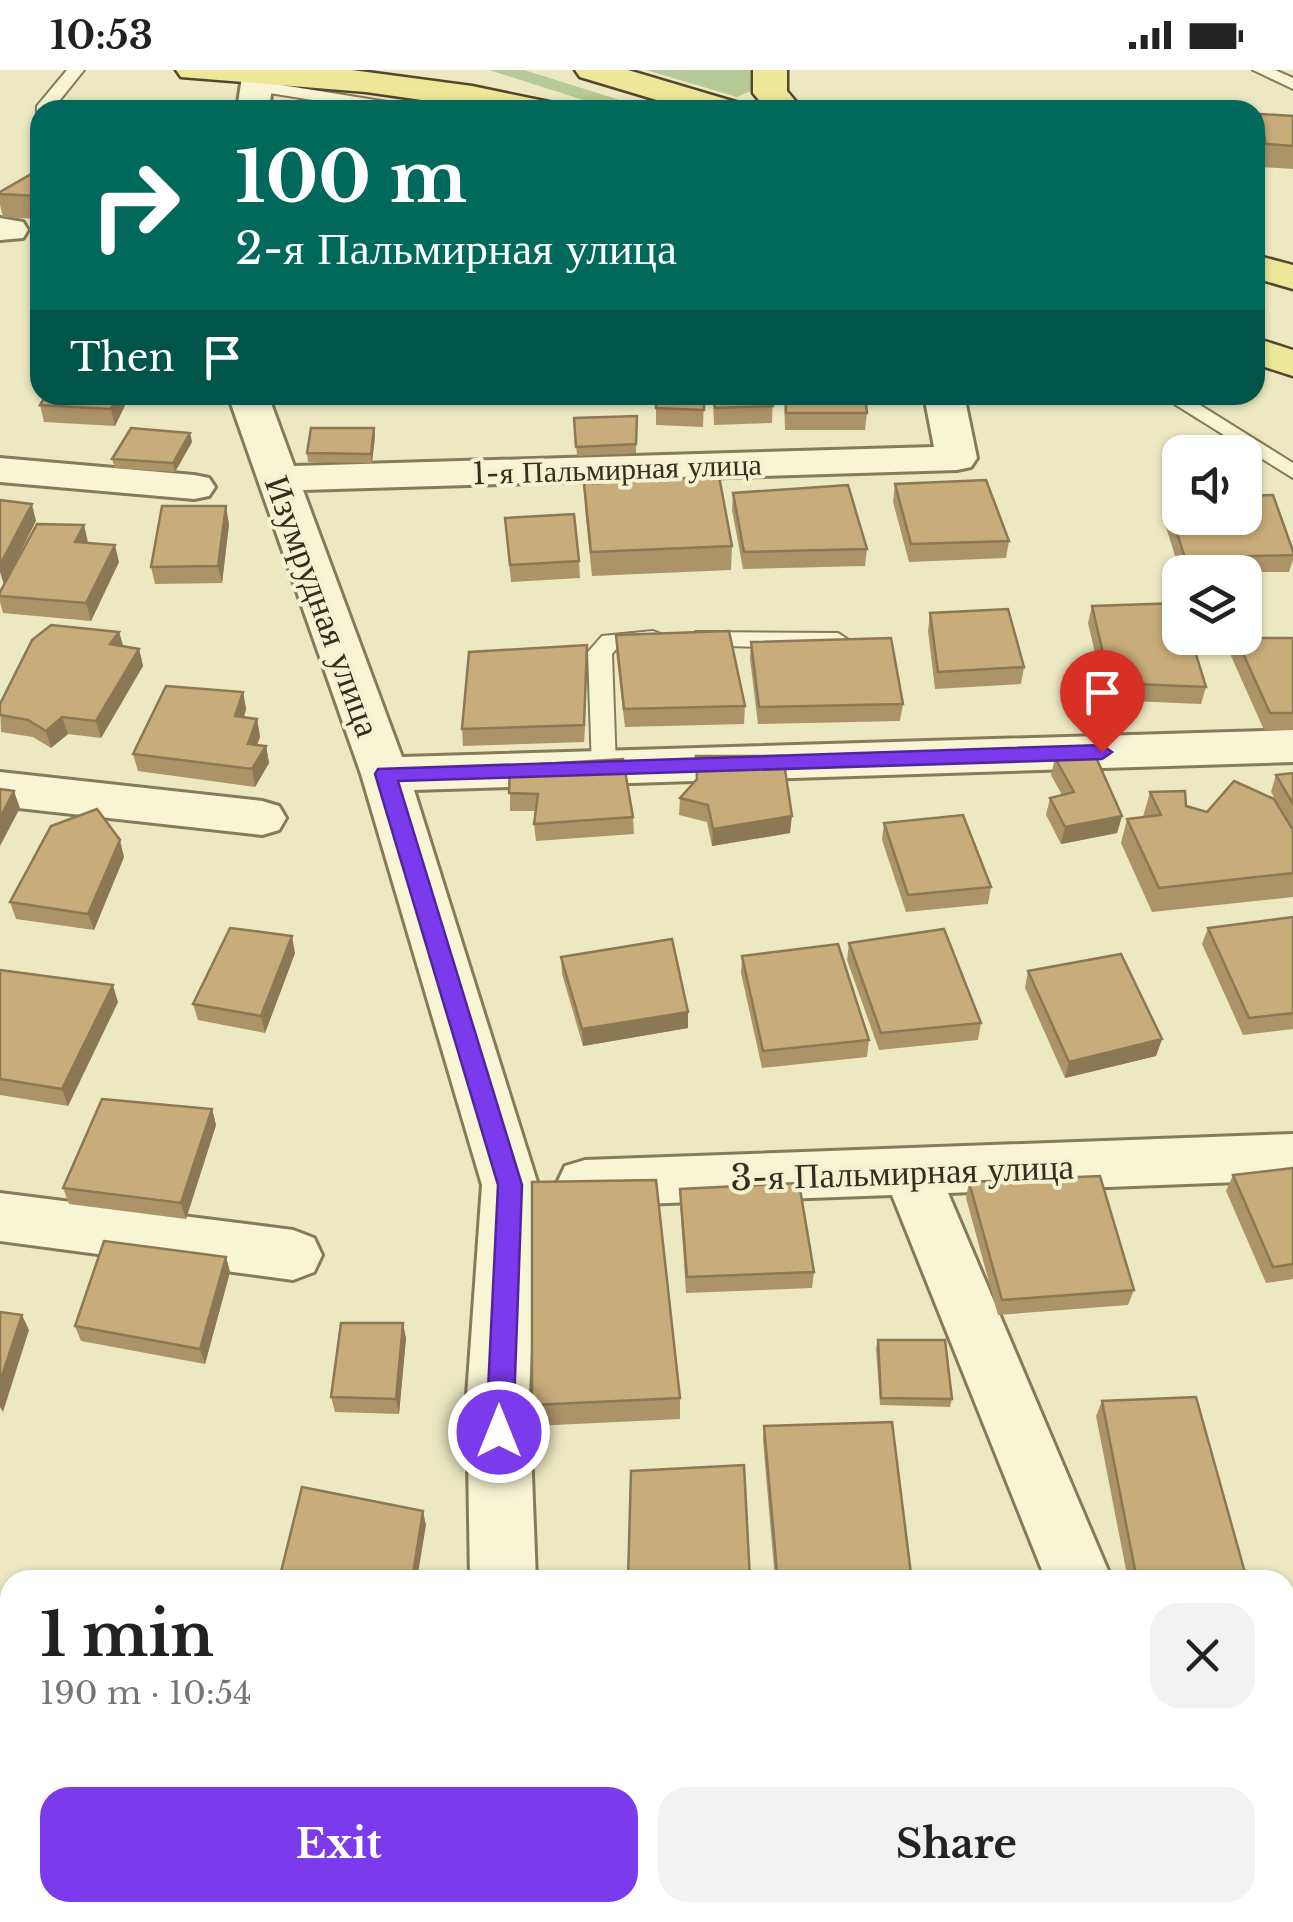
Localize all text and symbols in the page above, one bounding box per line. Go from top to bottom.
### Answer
text: 10:53 [50,12,153,59]
text: 100 m [235,134,467,221]
icon: right [70,140,200,270]
text: 2-я Пальмирная улица [235,220,677,276]
icon: arrive [195,330,250,385]
text: Then [70,334,175,381]
map controls [1162,435,1262,655]
button: sound [1162,435,1262,535]
street label: 1-я Пальмирная улица [472,445,762,493]
street label: Изумрудная улица [256,470,390,743]
button: layers [1162,555,1262,655]
pin [1060,650,1145,753]
icon: arrive [1075,665,1130,720]
street label: 3-я Пальмирная улица [730,1145,1075,1199]
position arrow [447,1380,551,1484]
text: 1 min [40,1598,214,1672]
button: close [1150,1603,1255,1708]
text: 190 m · 10:54 [40,1673,252,1713]
button: Exit [40,1787,638,1902]
button: Share [658,1787,1255,1902]

